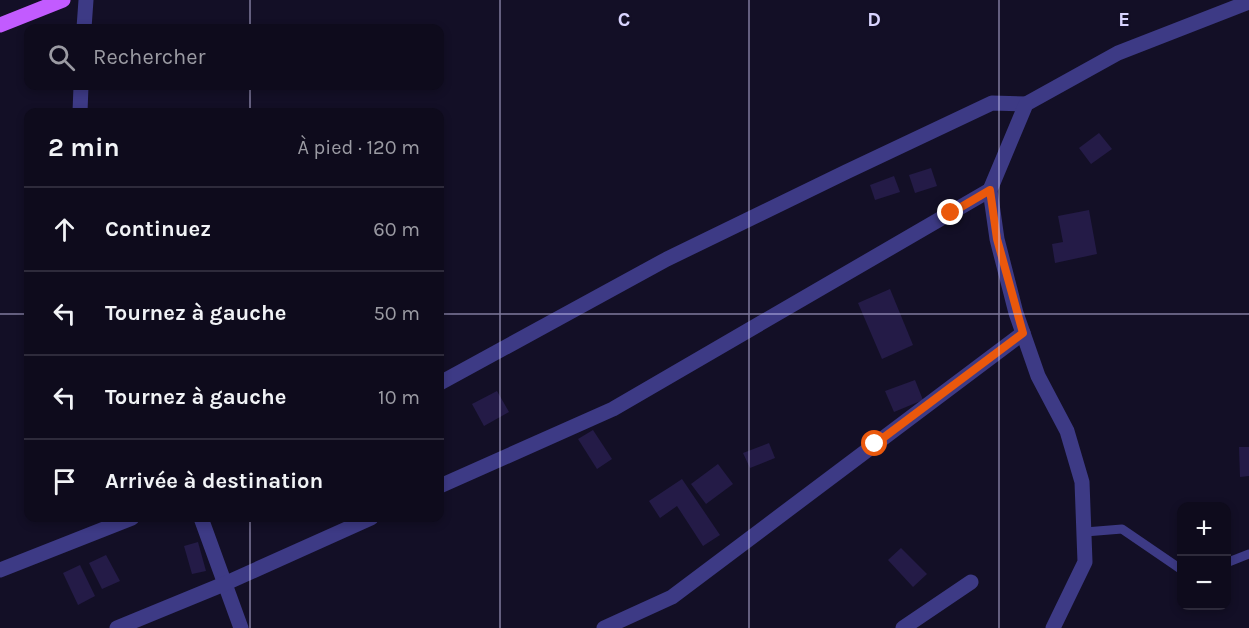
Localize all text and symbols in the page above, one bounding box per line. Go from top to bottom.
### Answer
text: C [618,8,630,31]
text: D [867,8,881,31]
text: E [1118,8,1130,31]
search box [24,24,444,90]
icon: search [45,41,78,74]
text: Rechercher [93,44,206,70]
text: 2 min [48,132,120,163]
text: À pied · 120 m [297,136,420,159]
route end [937,199,963,225]
icon: ahead [48,213,81,246]
text: Continuez [105,216,211,242]
text: 60 m [373,218,420,241]
icon: left [48,297,81,330]
text: Tournez à gauche [105,300,286,326]
text: 50 m [373,302,420,325]
icon: left [48,381,81,414]
text: Tournez à gauche [105,384,286,410]
text: 10 m [378,386,420,409]
route start [861,430,887,456]
icon: arrive [48,465,81,498]
text: Arrivée à destination [105,468,323,494]
map controls [1177,502,1231,610]
button: + [1177,502,1231,556]
button: − [1177,556,1231,610]

